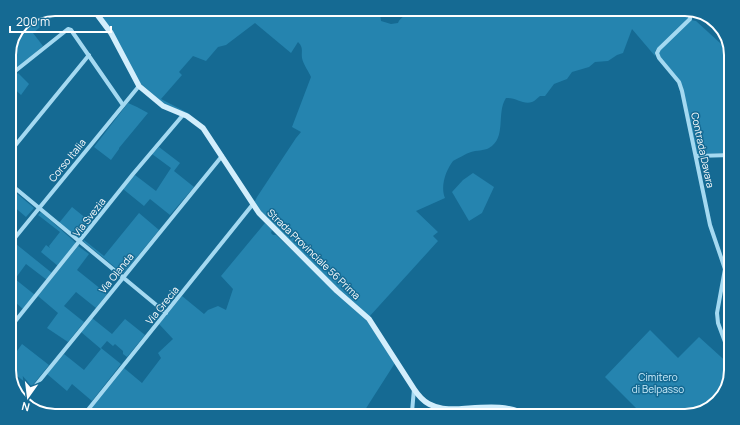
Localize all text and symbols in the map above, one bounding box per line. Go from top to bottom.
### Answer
scale bar [10,8,111,34]
text: 200 m [16,13,50,30]
street label: Contrada Davara [688,111,718,189]
street label: Corso Italia [45,135,89,185]
street label: Via Svezia [69,195,109,239]
street label: Strada Provinciale 56 Prima [264,206,364,302]
street label: Via Olanda [95,250,137,296]
street label: Via Grecia [142,283,182,327]
park label: Cimitero di Belpasso [632,370,684,396]
north arrow [8,377,48,417]
text: N [20,399,31,415]

